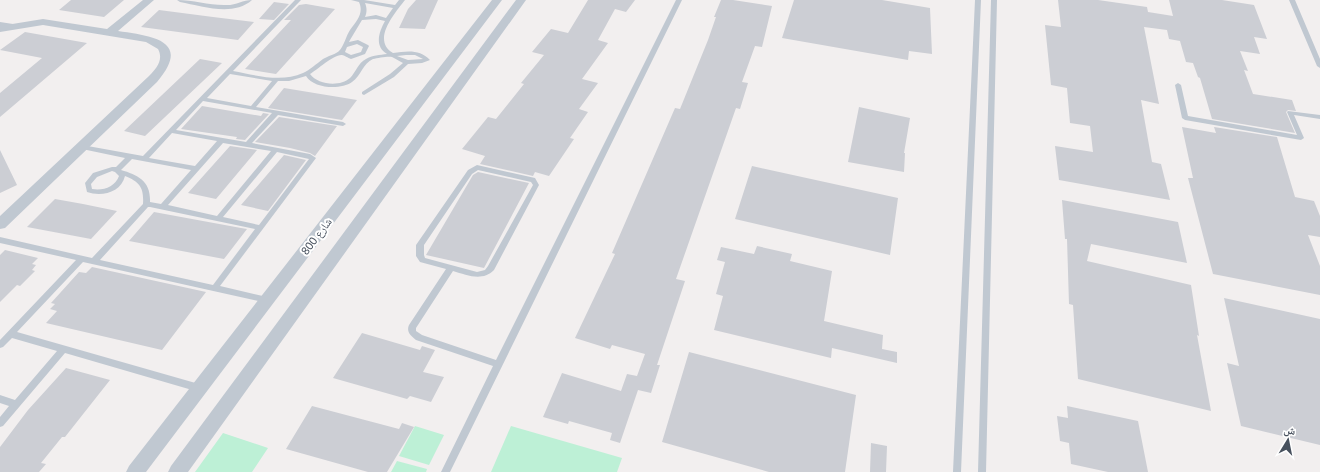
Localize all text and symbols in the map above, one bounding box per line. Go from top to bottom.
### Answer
street label: شارع 800 [297,214,335,258]
north arrow [1268,420,1308,460]
text: ش [1283,421,1297,439]

